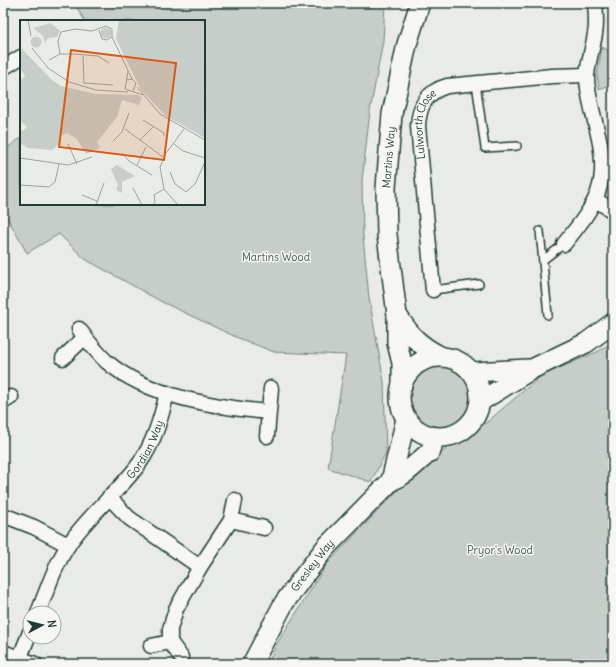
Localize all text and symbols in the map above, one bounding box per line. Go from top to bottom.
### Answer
inset map [20,20,205,205]
street label: Lulworth Close [411,86,439,160]
street label: Martins Way [379,126,398,189]
park label: Martins Wood [242,250,311,264]
street label: Gordian Way [123,418,166,482]
street label: Gresley Way [288,536,337,594]
park label: Pryor's Wood [467,543,534,557]
north arrow [22,605,62,645]
text: N [45,619,59,628]

